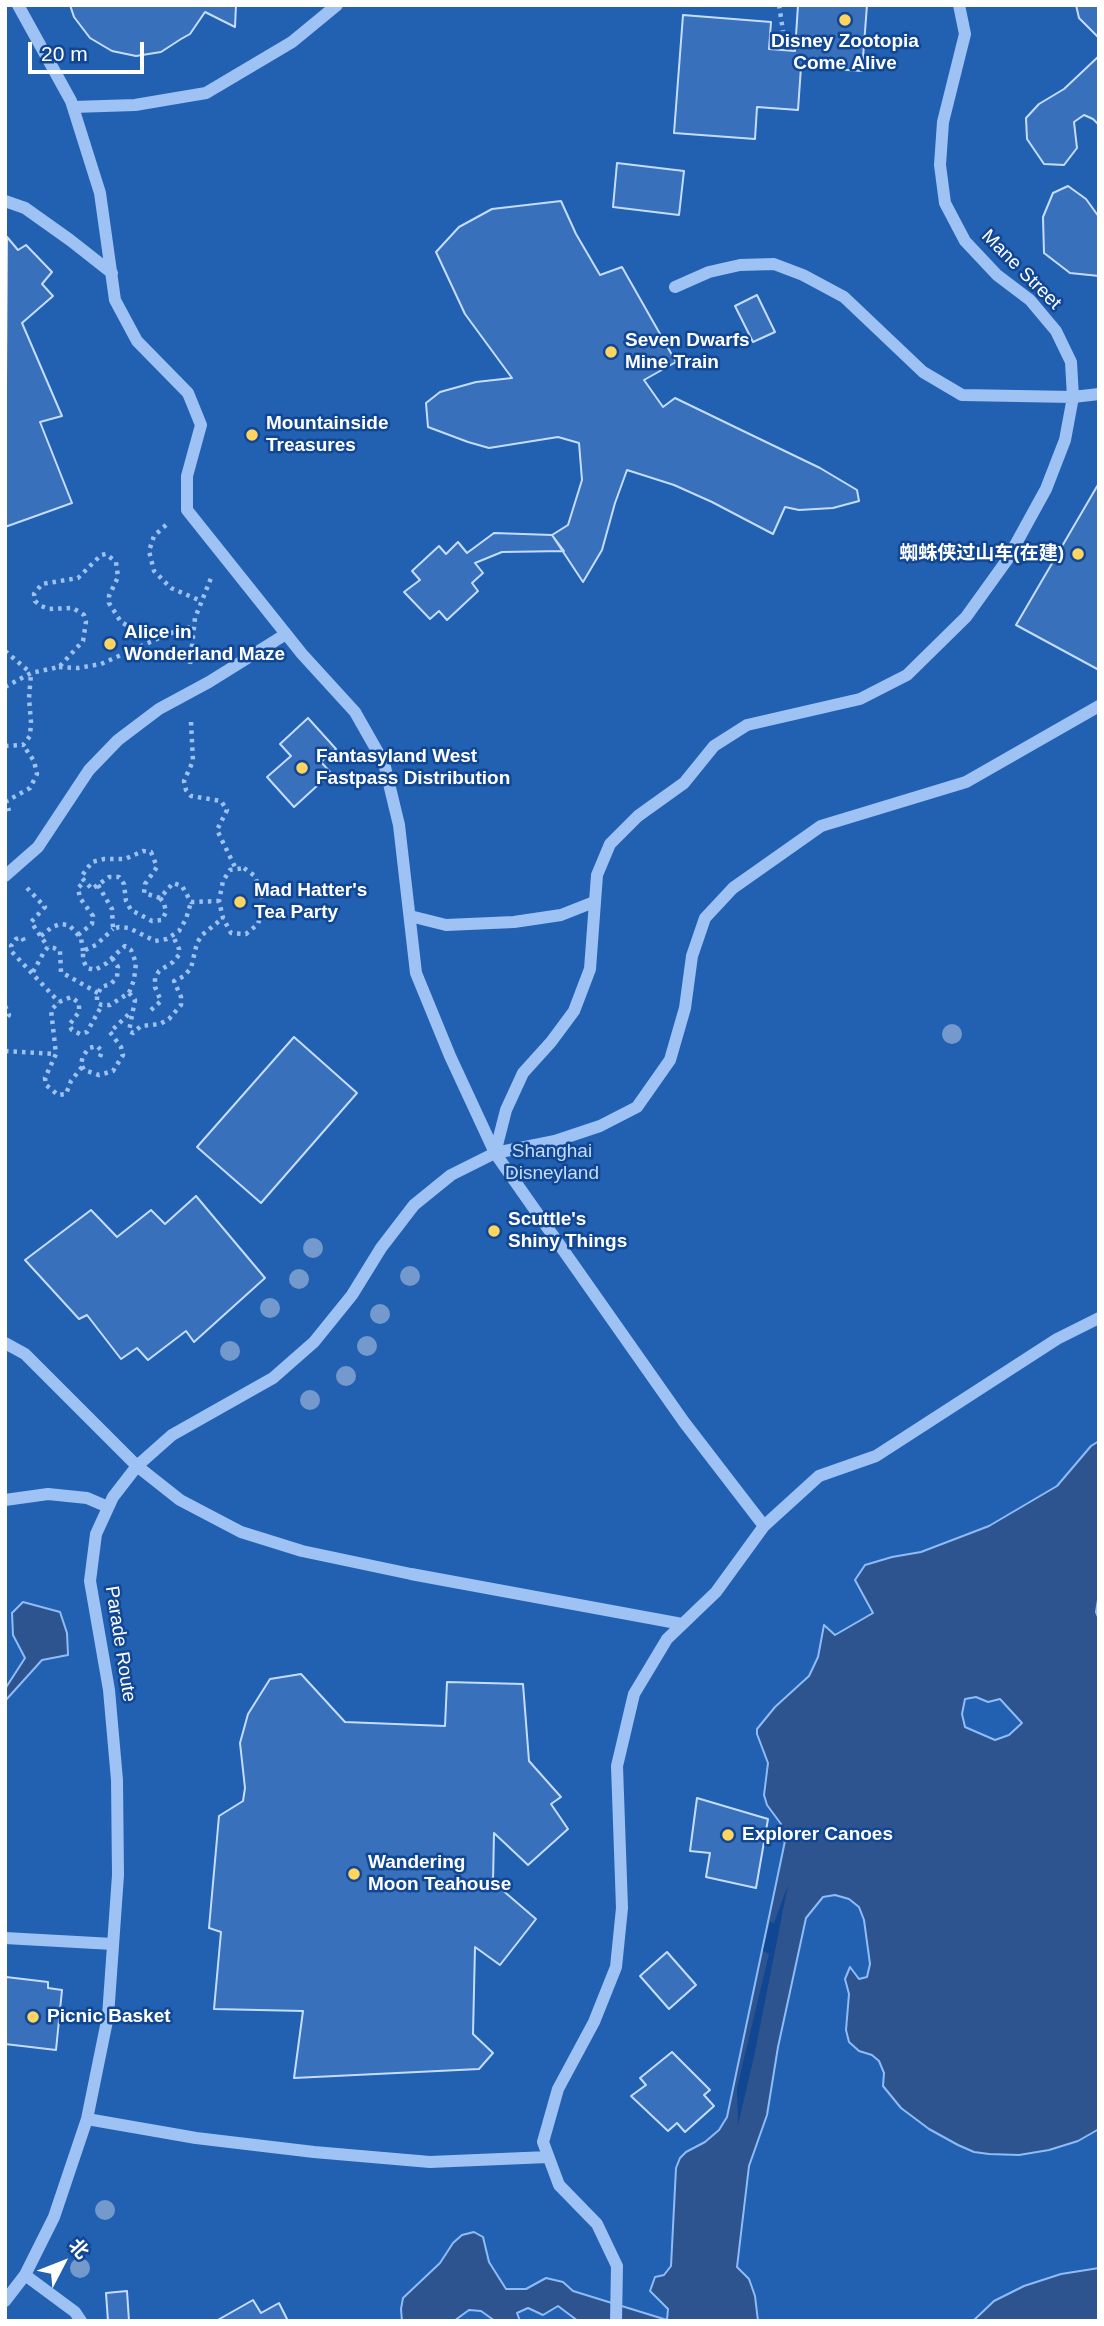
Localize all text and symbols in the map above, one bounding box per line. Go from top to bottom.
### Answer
marker: Disney Zootopia Come Alive [837,12,853,28]
scale bar [32,28,147,72]
place label: Disney Zootopia Come Alive [771,31,919,75]
text: 20 m [41,42,88,65]
street label: Mane Street [976,225,1066,315]
place label: Seven Dwarfs Mine Train [625,330,750,374]
marker: Seven Dwarfs Mine Train [603,344,619,360]
place label: Mountainside Treasures [266,413,388,457]
marker: Mountainside Treasures [244,427,260,443]
place label: 蜘蛛侠过山车(在建) [899,543,1064,565]
marker: 蜘蛛侠过山车(在建) [1070,546,1086,562]
place label: Alice in Wonderland Maze [124,622,285,666]
marker: Alice in Wonderland Maze [102,636,118,652]
place label: Fantasyland West Fastpass Distribution [316,746,510,790]
marker: Fantasyland West Fastpass Distribution [294,760,310,776]
place label: Mad Hatter's Tea Party [254,880,367,924]
marker: Mad Hatter's Tea Party [232,894,248,910]
park label: Shanghai Disneyland [505,1141,599,1185]
place label: Scuttle's Shiny Things [508,1209,627,1253]
marker: Scuttle's Shiny Things [486,1223,502,1239]
street label: Parade Route [100,1584,140,1704]
place label: Explorer Canoes [742,1824,893,1846]
marker: Explorer Canoes [720,1827,736,1843]
place label: Wandering Moon Teahouse [368,1852,511,1896]
marker: Wandering Moon Teahouse [346,1866,362,1882]
place label: Picnic Basket [47,2006,171,2028]
marker: Picnic Basket [25,2009,41,2025]
north arrow [28,2228,98,2298]
text: 北 [65,2235,93,2263]

